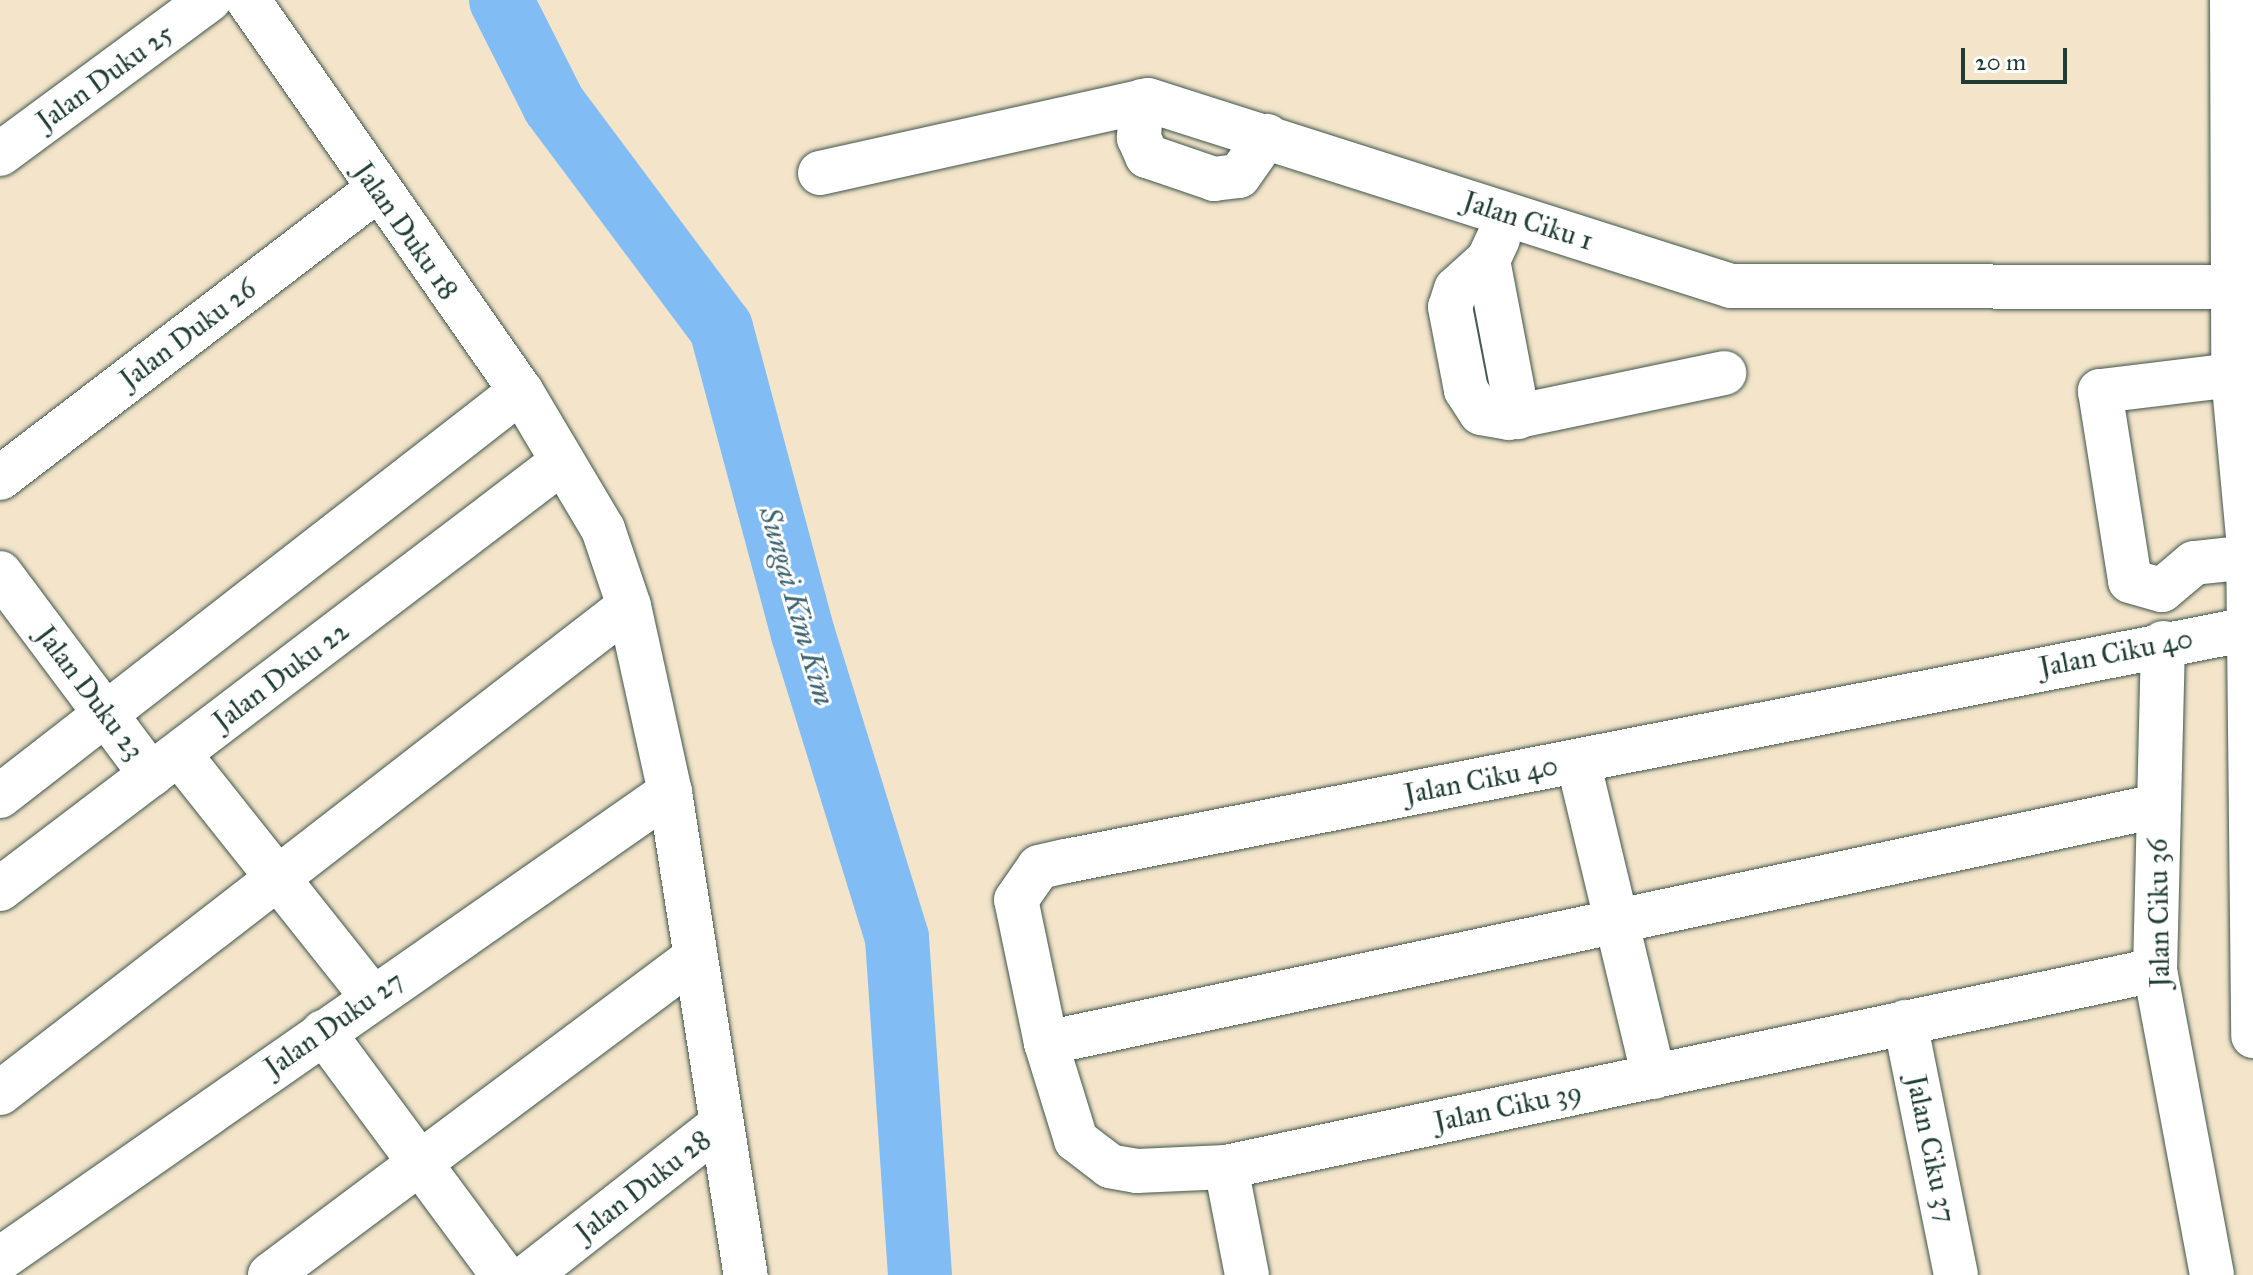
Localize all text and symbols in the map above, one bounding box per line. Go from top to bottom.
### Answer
street label: Jalan Duku 25 [30,16,180,138]
scale bar [1965,32,2071,82]
text: 20 m [1975,47,2026,77]
street label: Jalan Duku 18 [346,156,466,306]
street label: Jalan Ciku 1 [1459,184,1597,258]
street label: Jalan Duku 26 [113,272,263,396]
water label: Sungai Kim Kim [751,502,843,710]
street label: Jalan Duku 22 [206,614,356,738]
street label: Jalan Duku 23 [29,619,151,767]
street label: Jalan Ciku 40 [2036,622,2196,684]
street label: Jalan Ciku 40 [1401,749,1561,811]
street label: Jalan Ciku 36 [2141,838,2177,988]
street label: Jalan Duku 27 [258,964,410,1084]
street label: Jalan Ciku 37 [1899,1072,1963,1226]
street label: Jalan Ciku 39 [1431,1075,1585,1139]
street label: Jalan Duku 28 [569,1123,717,1249]

